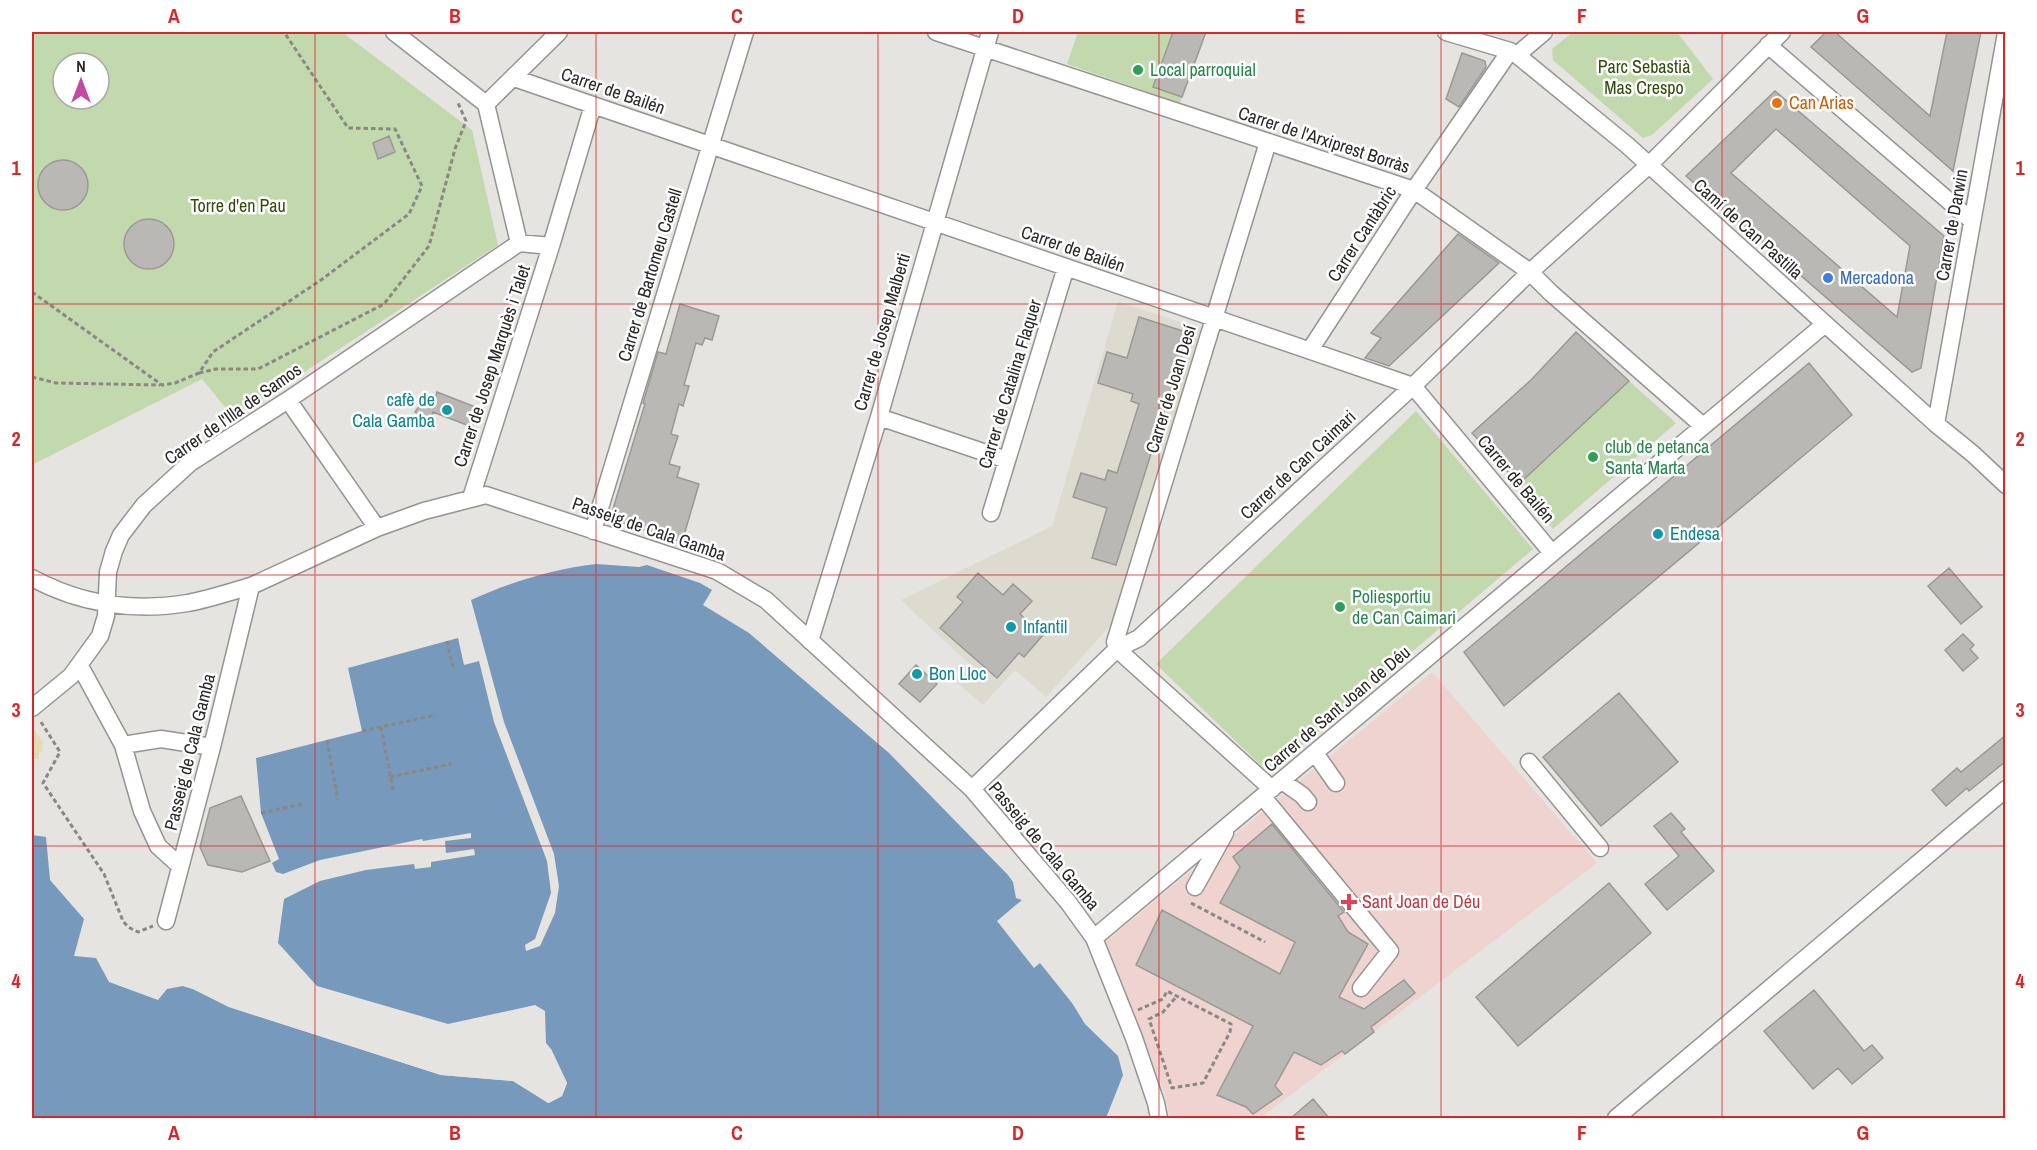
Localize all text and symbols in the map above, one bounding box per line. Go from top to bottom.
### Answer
text: A [168,2,180,29]
text: B [449,2,461,29]
text: C [731,2,743,29]
text: D [1012,2,1024,29]
text: E [1295,2,1306,29]
text: F [1577,2,1587,29]
text: G [1857,2,1869,29]
north arrow [51,51,111,111]
park label: Parc Sebastià Mas Crespo [1598,54,1690,100]
text: N [76,55,86,77]
place label: Local parroquial [1150,57,1256,82]
street label: Carrer de Bailén [558,61,668,120]
marker: Local parroquial [1131,63,1145,77]
place label: Can Arias [1789,90,1854,115]
marker: Can Arias [1770,96,1784,110]
street label: Carrer de l'Arxiprest Borràs [1235,100,1413,179]
text: 1 [11,154,21,181]
text: 1 [2015,154,2025,181]
street label: Carrer de Darwin [1929,167,1974,283]
street label: Camí de Can Pastilla [1688,173,1809,285]
street label: Carrer Cantàbric [1321,181,1402,287]
street label: Carrer de Bartomeu Castell [611,185,688,364]
park label: Torre d'en Pau [190,193,286,218]
street label: Carrer de Bailén [1018,219,1128,278]
street label: Carrer de Josep Malberti [847,250,916,414]
street label: Carrer de Josep Marquès i Talet [447,262,536,470]
place label: Mercadona [1840,265,1914,290]
marker: Mercadona [1821,271,1835,285]
street label: Carrer de Catalina Flaquer [972,296,1047,471]
street label: Carrer de Joan Desí [1139,321,1202,456]
street label: Carrer de l'Illa de Samos [159,357,306,470]
place label: cafè de Cala Gamba [352,387,435,433]
marker: cafè de Cala Gamba [440,403,454,417]
street label: Carrer de Can Caimari [1234,404,1361,525]
text: 2 [11,425,21,452]
text: 2 [2015,425,2025,452]
street label: Carrer de Bailén [1472,429,1561,528]
place label: club de petanca Santa Marta [1605,434,1709,480]
marker: club de petanca Santa Marta [1586,450,1600,464]
street label: Passeig de Cala Gamba [569,491,729,567]
place label: Endesa [1670,521,1720,546]
marker: Endesa [1651,527,1665,541]
place label: Poliesportiu de Can Caimari [1352,584,1456,630]
marker: Poliesportiu de Can Caimari [1333,600,1347,614]
place label: Infantil [1023,614,1067,639]
marker: Infantil [1004,620,1018,634]
street label: Carrer de Sant Joan de Déu [1258,640,1415,778]
place label: Bon Lloc [929,661,986,686]
marker: Bon Lloc [910,667,924,681]
street label: Passeig de Cala Gamba [158,671,221,833]
text: 3 [11,696,21,723]
text: 3 [2015,696,2025,723]
street label: Passeig de Cala Gamba [983,776,1106,915]
place label: Sant Joan de Déu [1362,889,1480,914]
marker: Sant Joan de Déu [1340,893,1358,911]
text: 4 [11,967,21,994]
text: 4 [2015,967,2025,994]
text: A [168,1119,180,1146]
text: B [449,1119,461,1146]
text: C [731,1119,743,1146]
text: D [1012,1119,1024,1146]
text: E [1295,1119,1306,1146]
text: F [1577,1119,1587,1146]
text: G [1857,1119,1869,1146]

